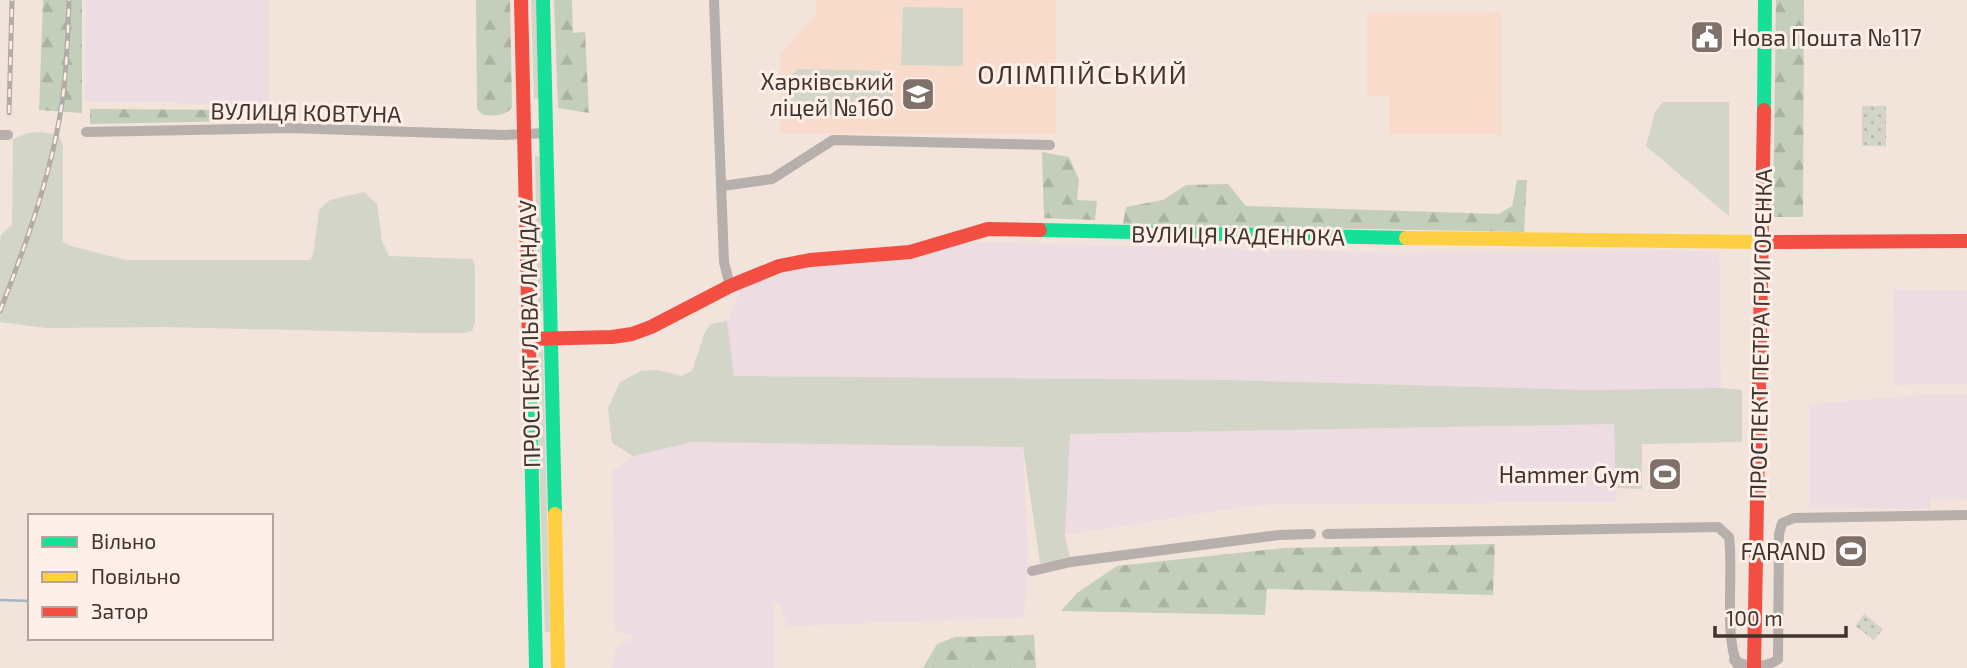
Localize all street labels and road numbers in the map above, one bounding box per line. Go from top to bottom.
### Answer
street label: ВУЛИЦЯ КОВТУНА [210,96,402,128]
street label: ПРОСПЕКТ ПЕТРА ГРИГОРЕНКА [1743,168,1777,500]
street label: ПРОСПЕКТ ЛЬВА ЛАНДАУ [513,200,545,468]
street label: ВУЛИЦЯ КАДЕНЮКА [1131,219,1346,251]

